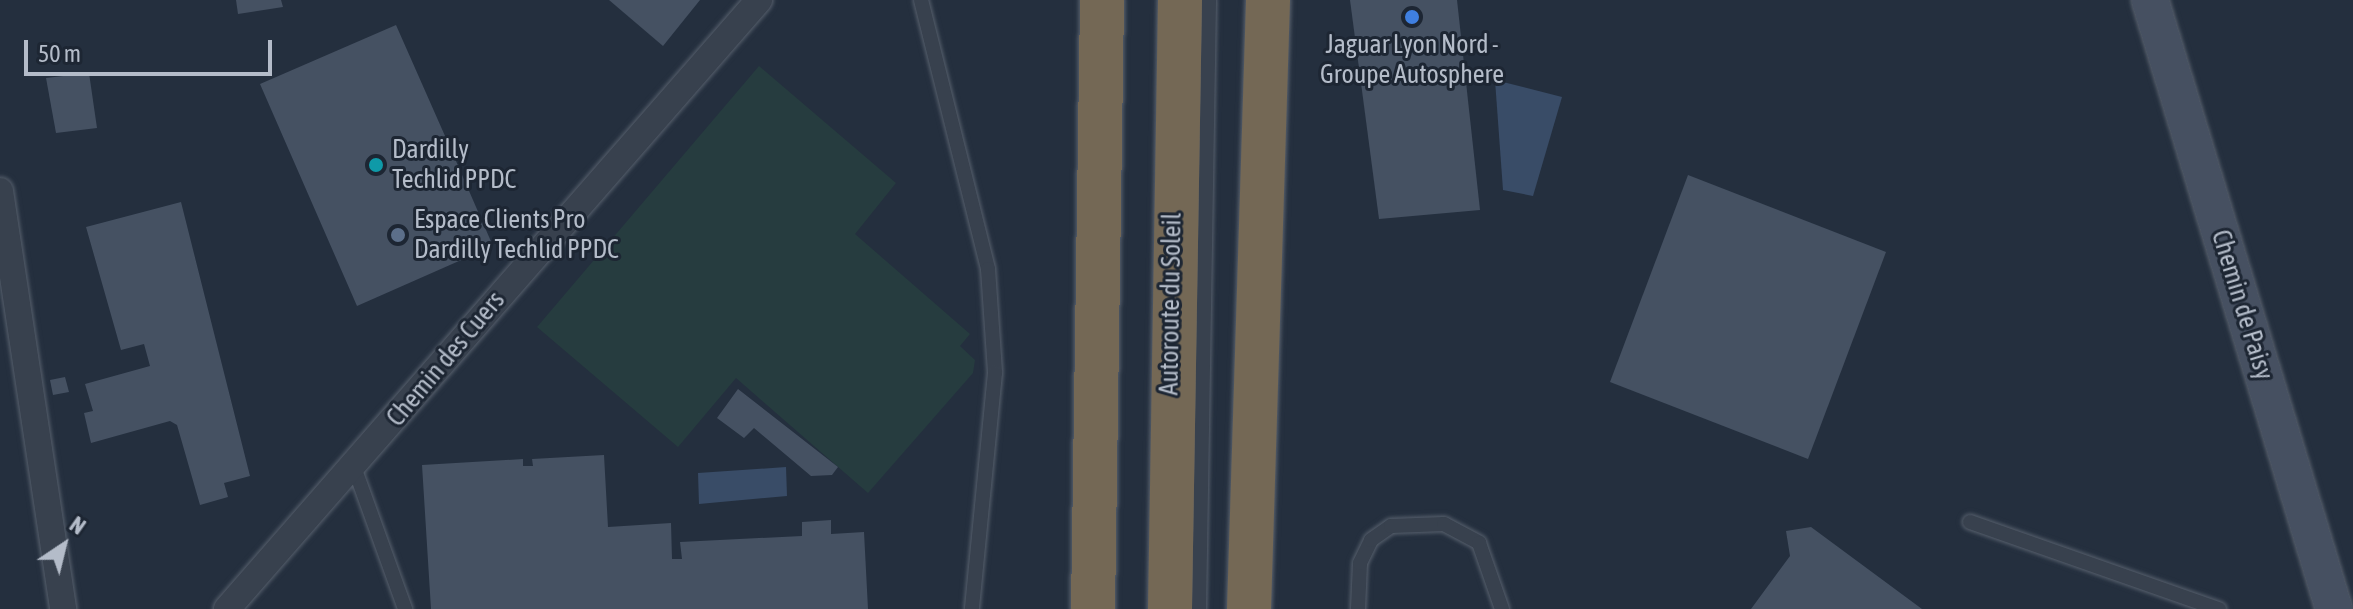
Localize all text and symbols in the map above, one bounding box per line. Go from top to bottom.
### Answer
marker: Jaguar Lyon Nord - Groupe Autosphere [1403,8,1421,26]
scale bar [28,24,276,74]
place label: Jaguar Lyon Nord - Groupe Autosphere [1320,29,1504,90]
text: 50 m [38,40,81,67]
place label: Dardilly Techlid PPDC [392,134,516,196]
marker: Dardilly Techlid PPDC [367,156,385,174]
place label: Espace Clients Pro Dardilly Techlid PPDC [414,204,619,266]
street label: Autoroute du Soleil [1154,212,1188,396]
marker: Espace Clients Pro Dardilly Techlid PPDC [389,226,407,244]
street label: Chemin de Paisy [2204,226,2280,384]
street label: Chemin des Cuers [380,285,512,433]
north arrow [24,505,104,585]
text: N [65,511,91,540]

